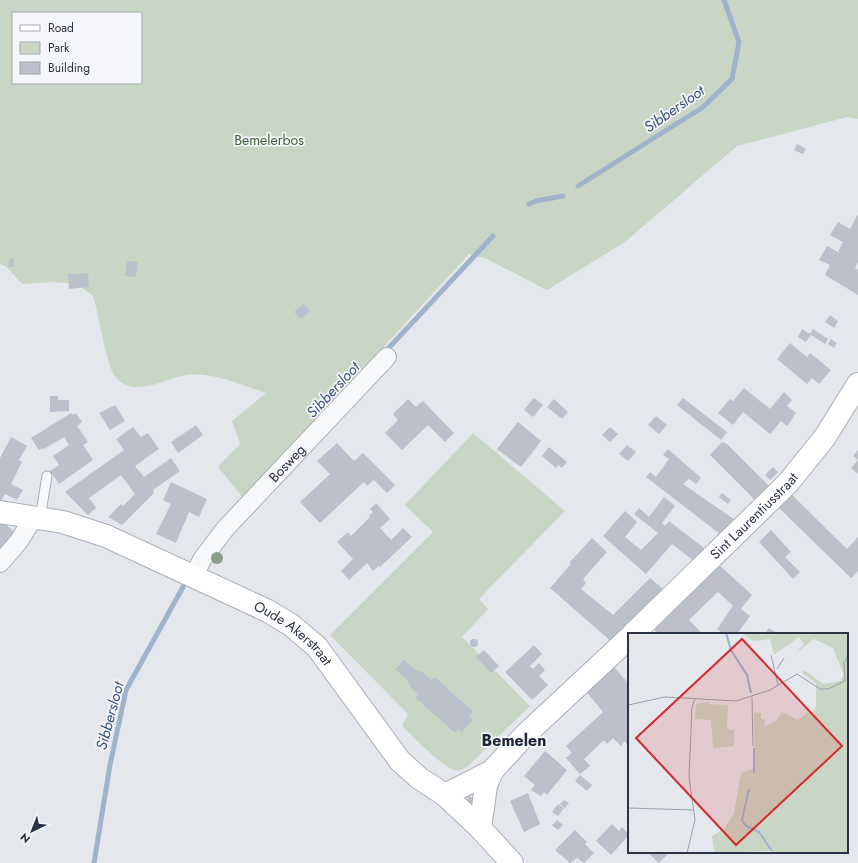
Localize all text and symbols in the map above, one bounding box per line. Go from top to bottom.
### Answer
legend [12,12,142,84]
text: Road [48,19,74,37]
text: Park [48,39,70,57]
text: Building [48,59,90,77]
water label: Sibbersloot [639,79,710,138]
park label: Bemelerbos [234,130,304,150]
water label: Sibbersloot [301,356,366,423]
street label: Bosweg [264,440,310,487]
street label: Sint Laurentiusstraat [705,468,803,564]
street label: Oude Akerstraat [251,596,337,670]
inset map [628,633,848,853]
water label: Sibbersloot [90,678,130,752]
district label: Bemelen [482,729,546,752]
north arrow [12,811,52,851]
text: N [17,829,34,847]

